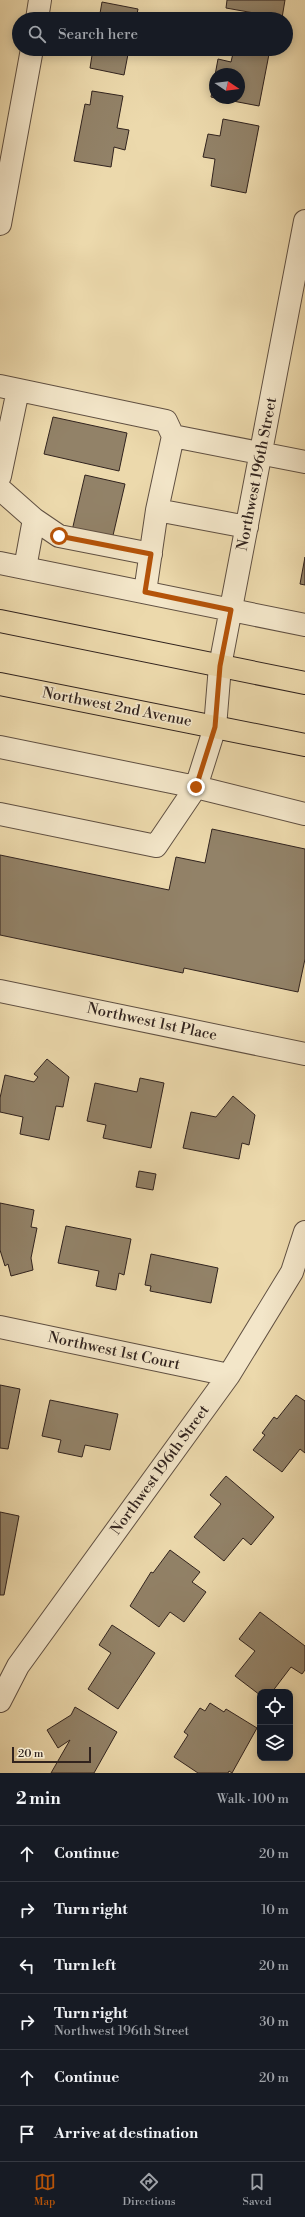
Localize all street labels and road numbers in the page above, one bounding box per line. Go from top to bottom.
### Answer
street label: Northwest 196th Street [233,395,281,552]
street label: Northwest 2nd Avenue [41,683,193,731]
street label: Northwest 1st Place [85,999,219,1045]
street label: Northwest 1st Court [46,1328,182,1374]
street label: Northwest 196th Street [106,1401,214,1539]

